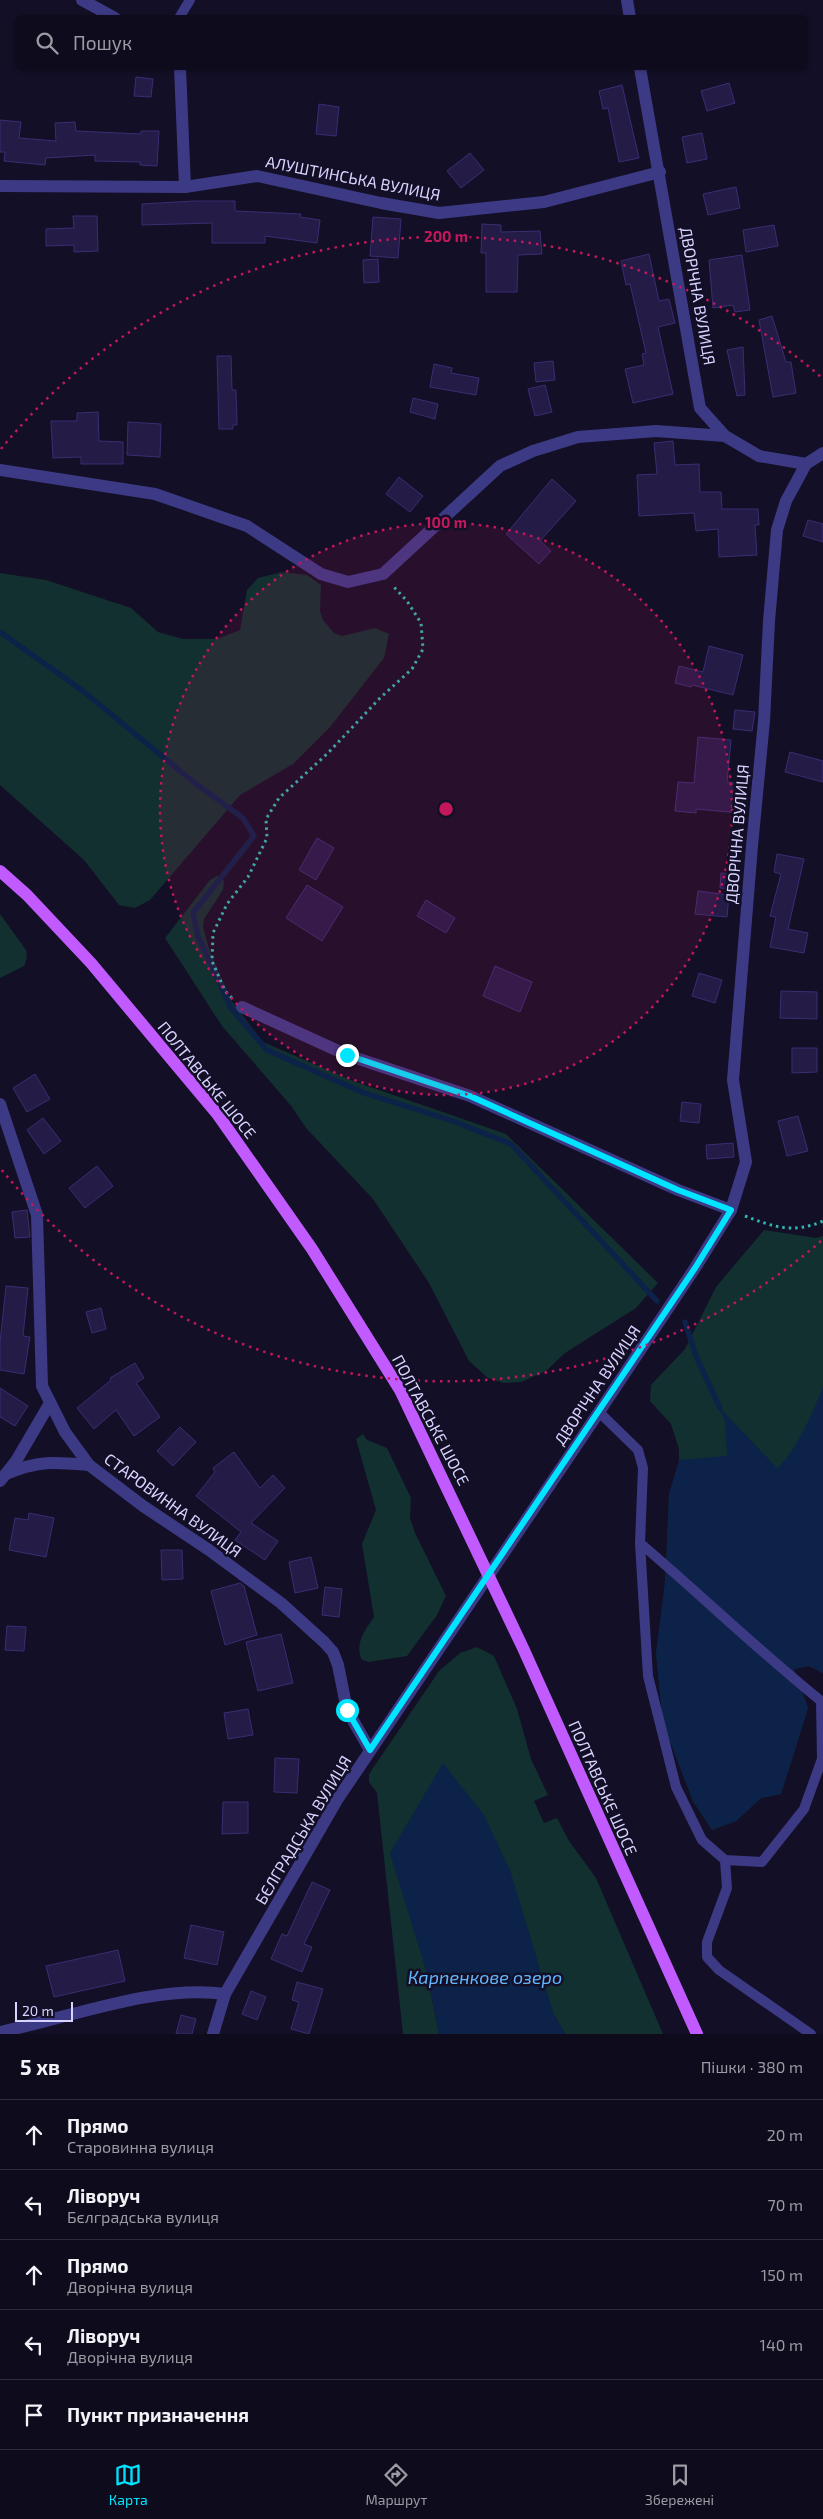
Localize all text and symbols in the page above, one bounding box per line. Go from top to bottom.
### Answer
search box [15,15,808,70]
icon: search [33,29,61,57]
text: Пошук [73,31,132,54]
street label: АЛУШТИНСЬКА ВУЛИЦЯ [264,151,442,204]
street label: ДВОРІЧНА ВУЛИЦЯ [677,225,720,367]
text: 200 m [424,227,468,245]
text: 100 m [425,513,467,531]
street label: ДВОРІЧНА ВУЛИЦЯ [721,763,752,905]
centre of rings [437,800,455,818]
street label: ПОЛТАВСЬКЕ ШОСЕ [154,1017,260,1142]
route end [336,1044,359,1067]
street label: ДВОРІЧНА ВУЛИЦЯ [550,1321,644,1448]
street label: ПОЛТАВСЬКЕ ШОСЕ [389,1351,474,1488]
street label: СТАРОВИННА ВУЛИЦЯ [101,1448,246,1561]
route start [336,1699,359,1722]
street label: ПОЛТАВСЬКЕ ШОСЕ [565,1718,642,1858]
street label: БЄЛГРАДСЬКА ВУЛИЦЯ [251,1752,355,1908]
water label: Карпенкове озеро [408,1966,562,1988]
scale bar [15,1999,72,2022]
text: 20 m [22,2002,54,2019]
text: 5 хв [20,2054,60,2079]
text: Пішки · 380 m [701,2057,803,2076]
text: Прямо [67,2114,129,2137]
icon: ahead [20,2121,48,2149]
text: 20 m [767,2125,803,2144]
text: Старовинна вулиця [67,2137,214,2156]
text: Ліворуч [67,2184,140,2207]
icon: left [20,2191,48,2219]
text: 70 m [768,2195,803,2214]
text: Бєлградська вулиця [67,2207,219,2226]
text: Прямо [67,2254,129,2277]
icon: ahead [20,2261,48,2289]
text: 150 m [761,2265,803,2284]
text: Дворічна вулиця [67,2277,193,2296]
text: Ліворуч [67,2324,140,2347]
icon: left [20,2331,48,2359]
text: 140 m [760,2335,803,2354]
text: Дворічна вулиця [67,2347,193,2366]
icon: arrive [20,2401,48,2429]
text: Пункт призначення [67,2403,249,2426]
tab: Карта [109,2461,148,2508]
tab: Маршрут [365,2461,427,2508]
tab: Збережені [645,2461,714,2508]

